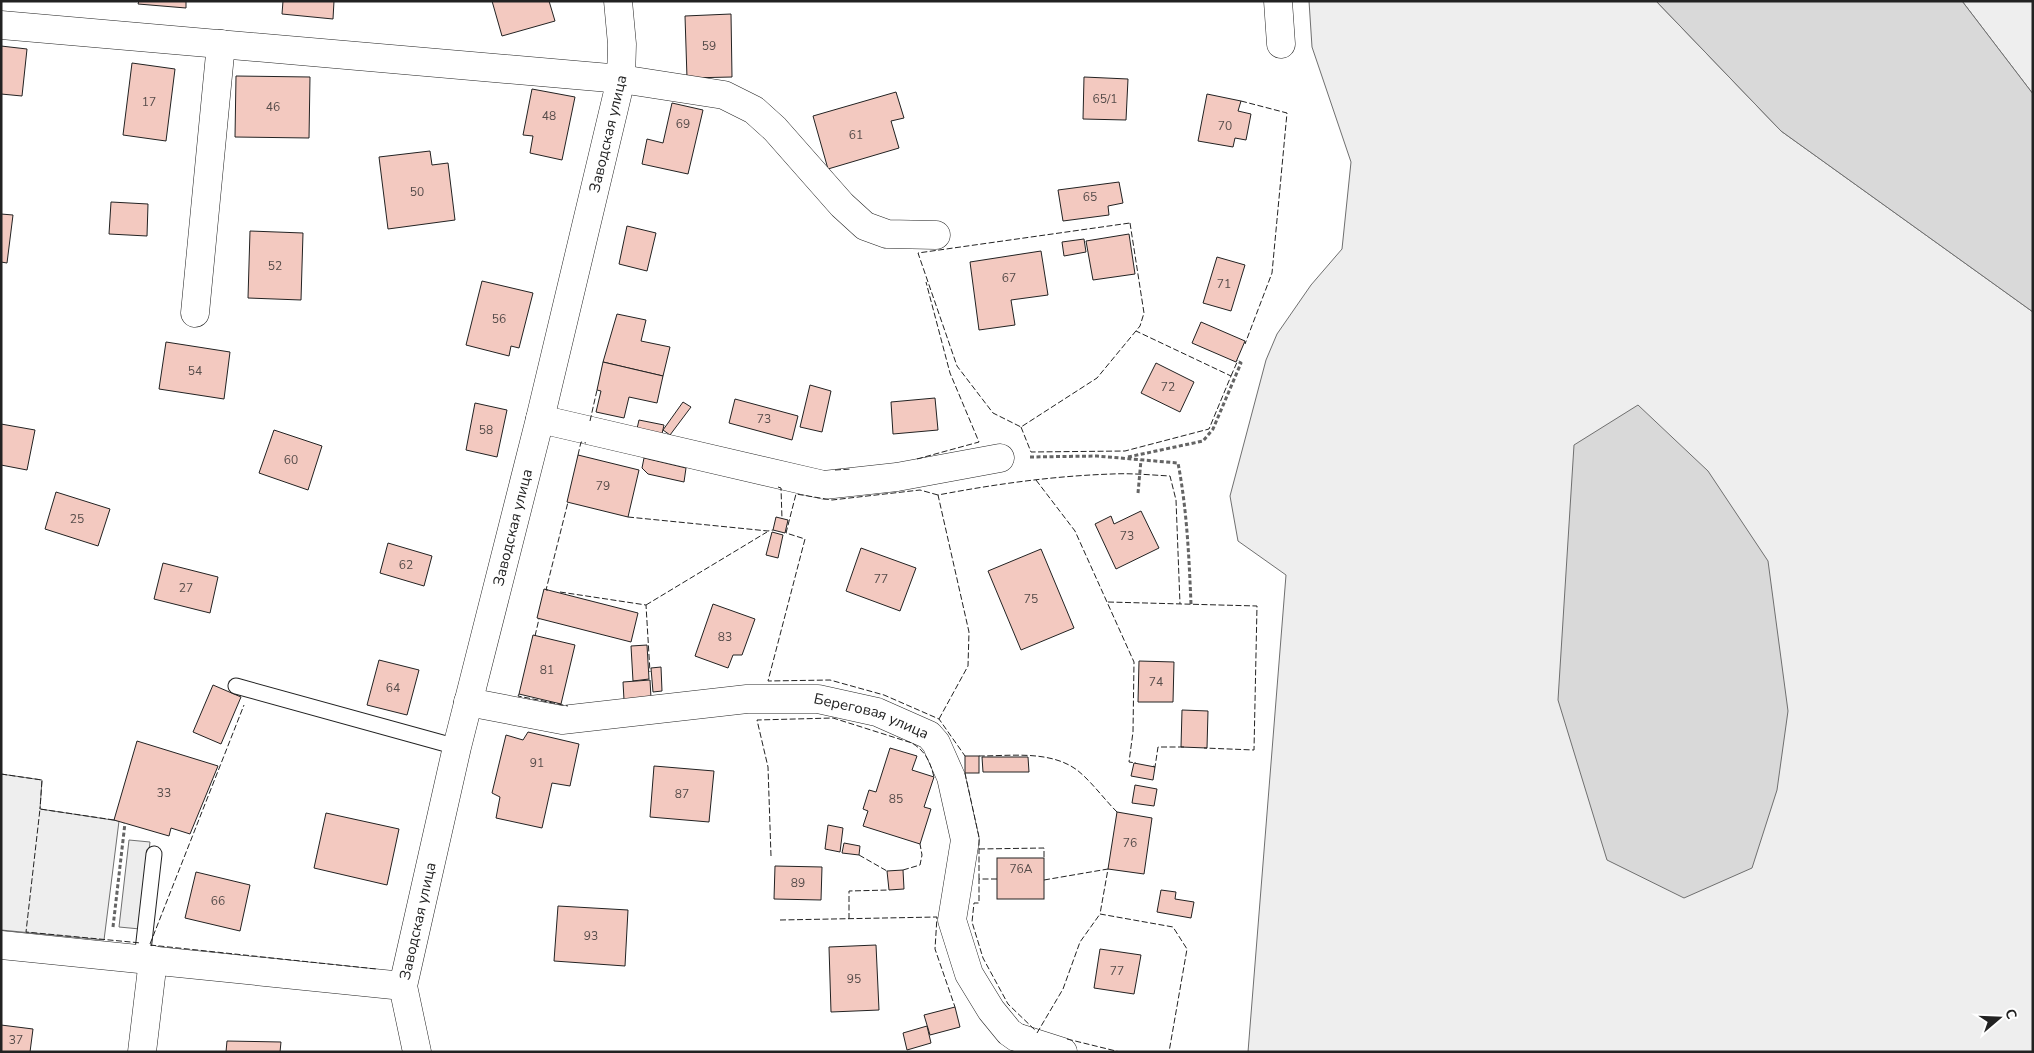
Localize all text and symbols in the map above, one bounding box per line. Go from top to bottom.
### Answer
house number: 59 [702,38,716,54]
street label: Заводская улица [584,73,632,195]
house number: 65/1 [1093,91,1118,107]
house number: 17 [142,94,156,110]
house number: 46 [266,99,280,115]
house number: 48 [542,108,556,124]
house number: 69 [676,116,690,132]
house number: 70 [1218,118,1232,134]
house number: 61 [849,127,863,143]
house number: 50 [410,184,424,200]
house number: 65 [1083,189,1097,205]
house number: 52 [268,258,282,274]
house number: 67 [1002,270,1016,286]
house number: 71 [1217,276,1231,292]
house number: 56 [492,311,506,327]
house number: 54 [188,363,202,379]
house number: 72 [1161,379,1175,395]
house number: 73 [757,411,771,427]
house number: 58 [479,422,493,438]
house number: 60 [284,452,298,468]
street label: Заводская улица [488,467,537,588]
house number: 79 [596,478,610,494]
house number: 25 [70,511,84,527]
house number: 73 [1120,528,1134,544]
house number: 62 [399,557,413,573]
house number: 77 [874,571,888,587]
house number: 27 [179,580,193,596]
house number: 75 [1024,591,1038,607]
house number: 83 [718,629,732,645]
house number: 81 [540,662,554,678]
house number: 74 [1149,674,1163,690]
house number: 64 [386,680,400,696]
street label: Береговая улица [812,688,932,744]
house number: 91 [530,755,544,771]
house number: 33 [157,785,171,801]
house number: 87 [675,786,689,802]
house number: 85 [889,791,903,807]
house number: 76 [1123,835,1137,851]
street label: Заводская улица [395,860,441,982]
house number: 76А [1009,861,1033,877]
house number: 89 [791,875,805,891]
house number: 66 [211,893,225,909]
house number: 93 [584,928,598,944]
house number: 77 [1110,963,1124,979]
house number: 95 [847,971,861,987]
north arrow [1974,993,2024,1043]
text: С [2000,1006,2022,1022]
house number: 37 [9,1032,23,1048]

